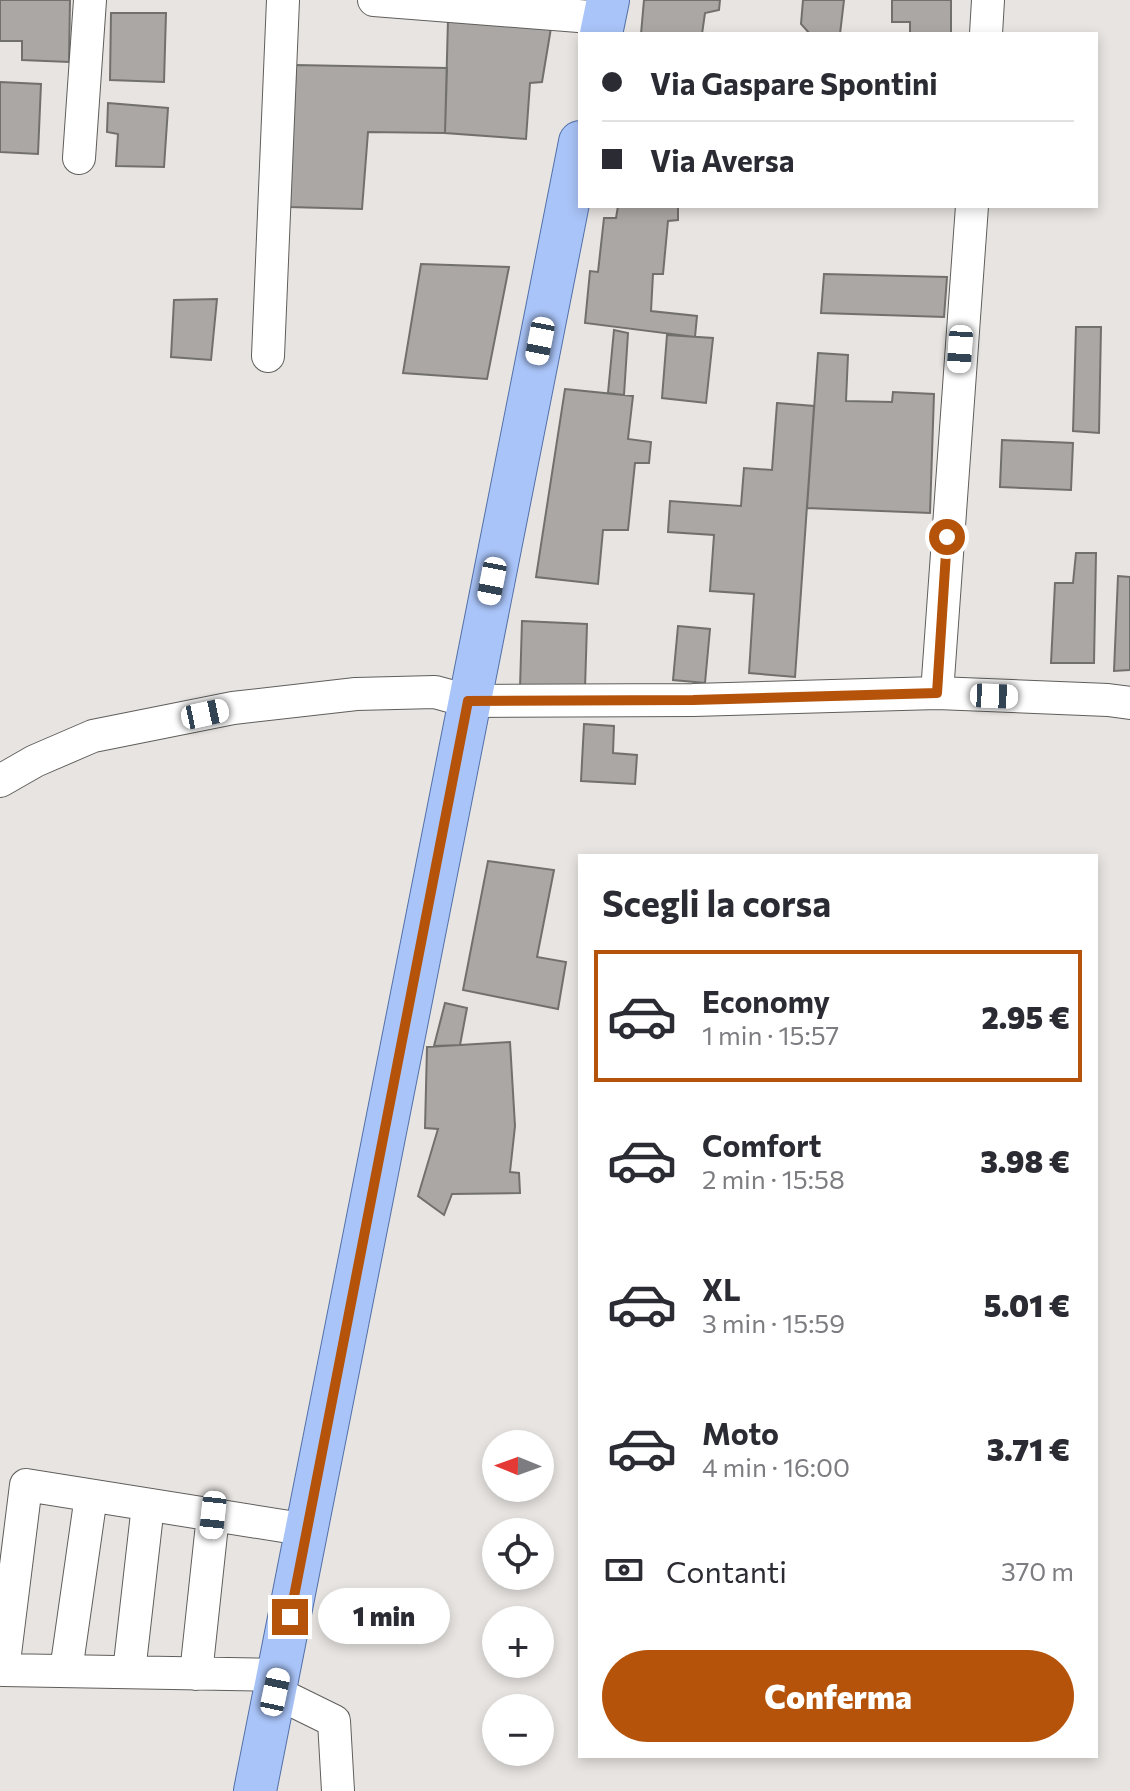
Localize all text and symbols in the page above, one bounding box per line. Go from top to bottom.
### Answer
text: Via Gaspare Spontini [650,64,938,101]
text: Via Aversa [650,141,795,178]
car [524,315,556,367]
car [946,324,974,374]
route start [929,519,965,555]
car [476,555,508,607]
car [970,683,1018,709]
car [179,697,231,731]
text: Scegli la corsa [602,880,831,924]
icon: car [606,980,678,1052]
text: Economy [702,982,830,1019]
text: 2.95 € [981,998,1070,1035]
text: 1 min · 15:57 [702,1019,839,1050]
icon: car [606,1124,678,1196]
text: Comfort [702,1126,821,1163]
text: 3.98 € [980,1142,1070,1179]
text: 2 min · 15:58 [702,1163,845,1194]
icon: car [606,1268,678,1340]
text: XL [702,1270,741,1307]
text: 5.01 € [984,1286,1070,1323]
text: 3 min · 15:59 [702,1307,845,1338]
icon: car [606,1412,678,1484]
text: Moto [702,1414,779,1451]
north arrow [482,1430,554,1502]
map controls [482,1430,554,1766]
text: 3.71 € [987,1430,1070,1467]
text: 4 min · 16:00 [702,1451,850,1482]
car [199,1490,227,1540]
button: locate [482,1518,554,1590]
icon: cash [602,1548,646,1592]
text: Contanti [666,1552,787,1589]
text: 370 m [1001,1555,1074,1586]
callout: 1 min [318,1589,450,1645]
route end [272,1599,308,1635]
text: 1 min [353,1600,415,1631]
button: + [482,1606,554,1678]
button: Conferma [602,1650,1074,1742]
car [258,1666,292,1718]
button: − [482,1694,554,1766]

